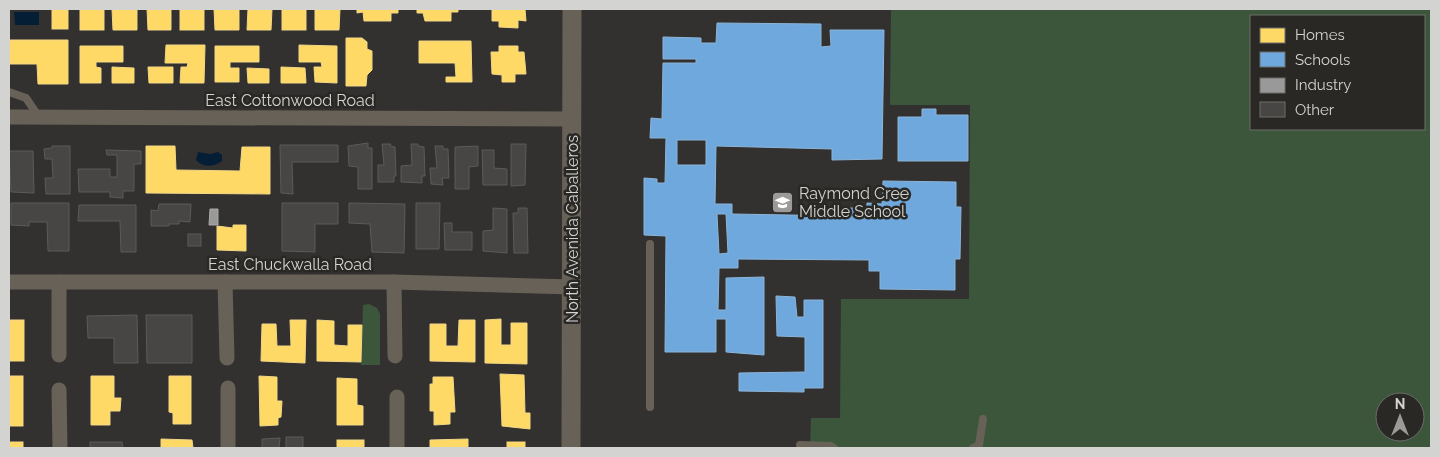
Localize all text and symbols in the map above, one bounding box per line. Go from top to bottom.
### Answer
legend [1250,15,1425,130]
text: Homes [1295,26,1345,44]
text: Schools [1295,51,1350,69]
text: Industry [1295,76,1351,94]
street label: East Cottonwood Road [205,91,375,110]
text: Other [1295,101,1335,119]
street label: North Avenida Caballeros [563,135,582,323]
place label: Raymond Cree Middle School [799,184,909,221]
school or university icon: Raymond Cree Middle School [771,190,795,214]
street label: East Chuckwalla Road [208,255,372,274]
north arrow [1375,392,1425,442]
text: N [1395,396,1405,412]

